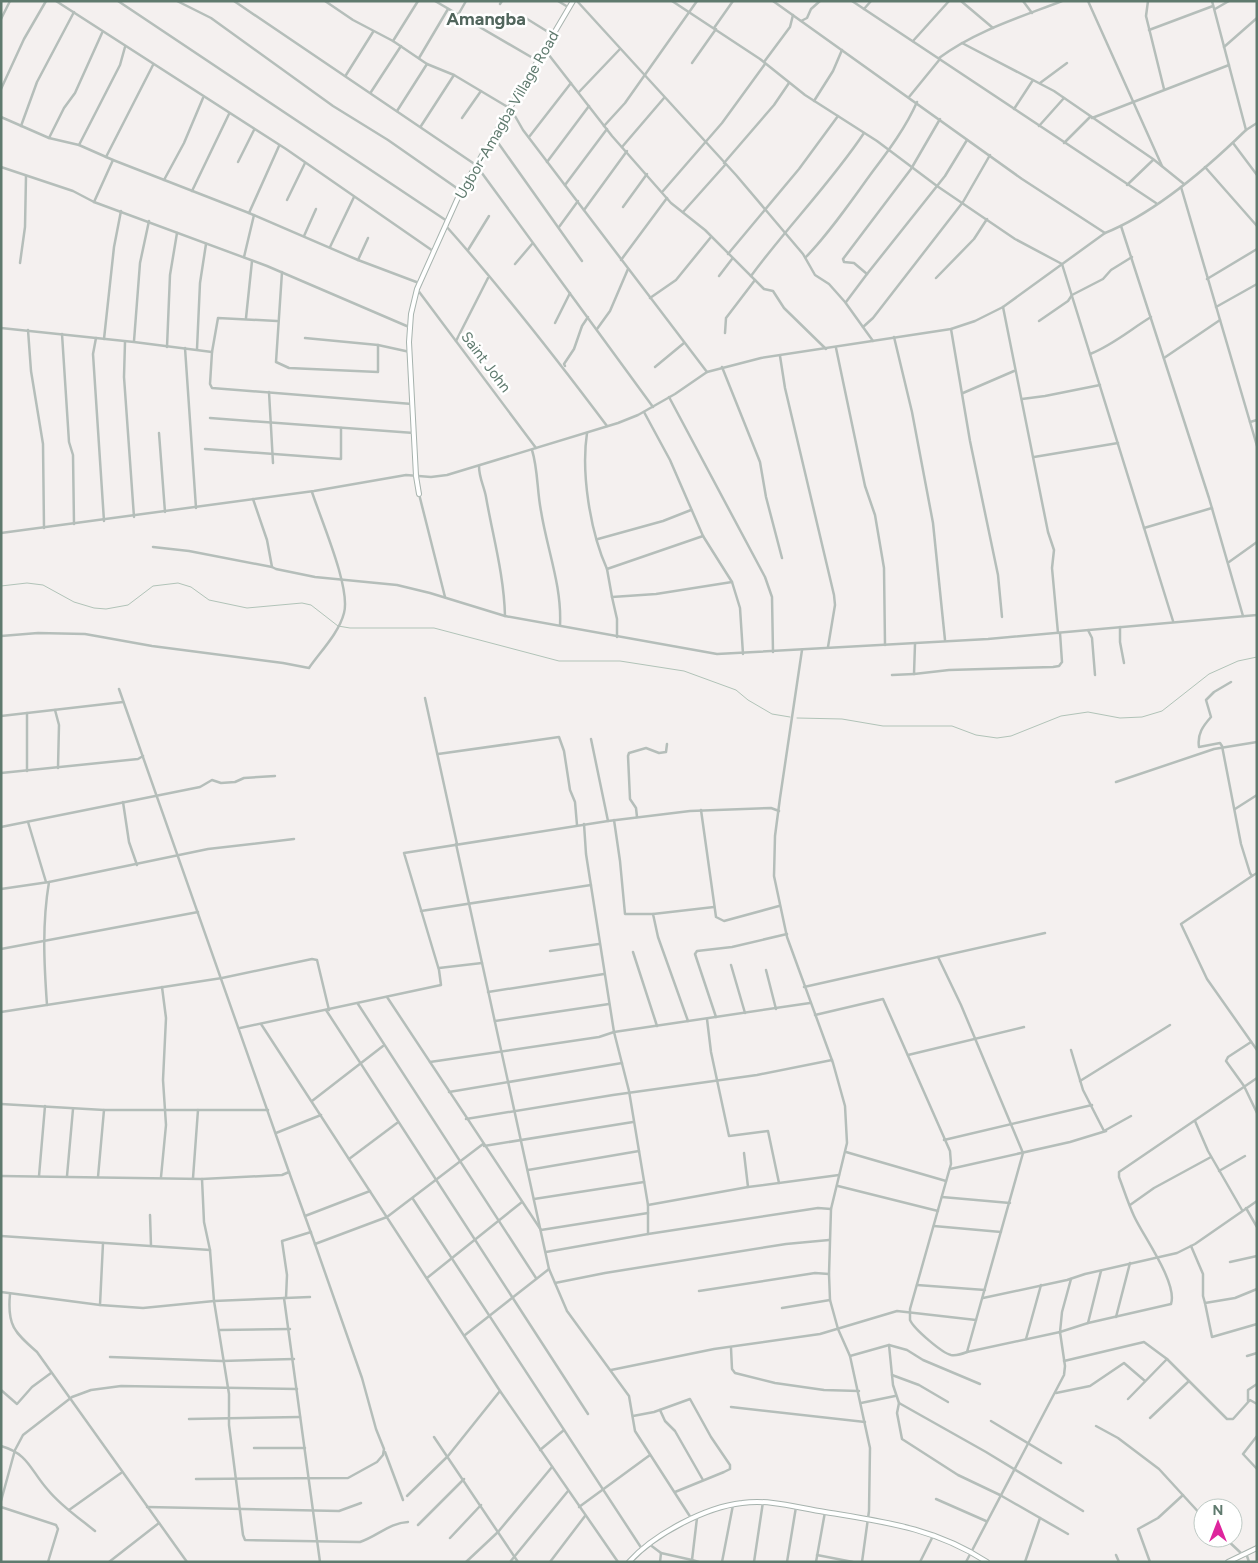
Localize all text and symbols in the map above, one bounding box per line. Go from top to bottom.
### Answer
district label: Amangba [446,8,526,30]
street label: Ugbor-Amagba Village Road [451,28,563,202]
street label: Saint John [457,328,515,396]
north arrow [1193,1498,1243,1548]
text: N [1213,1502,1223,1519]

